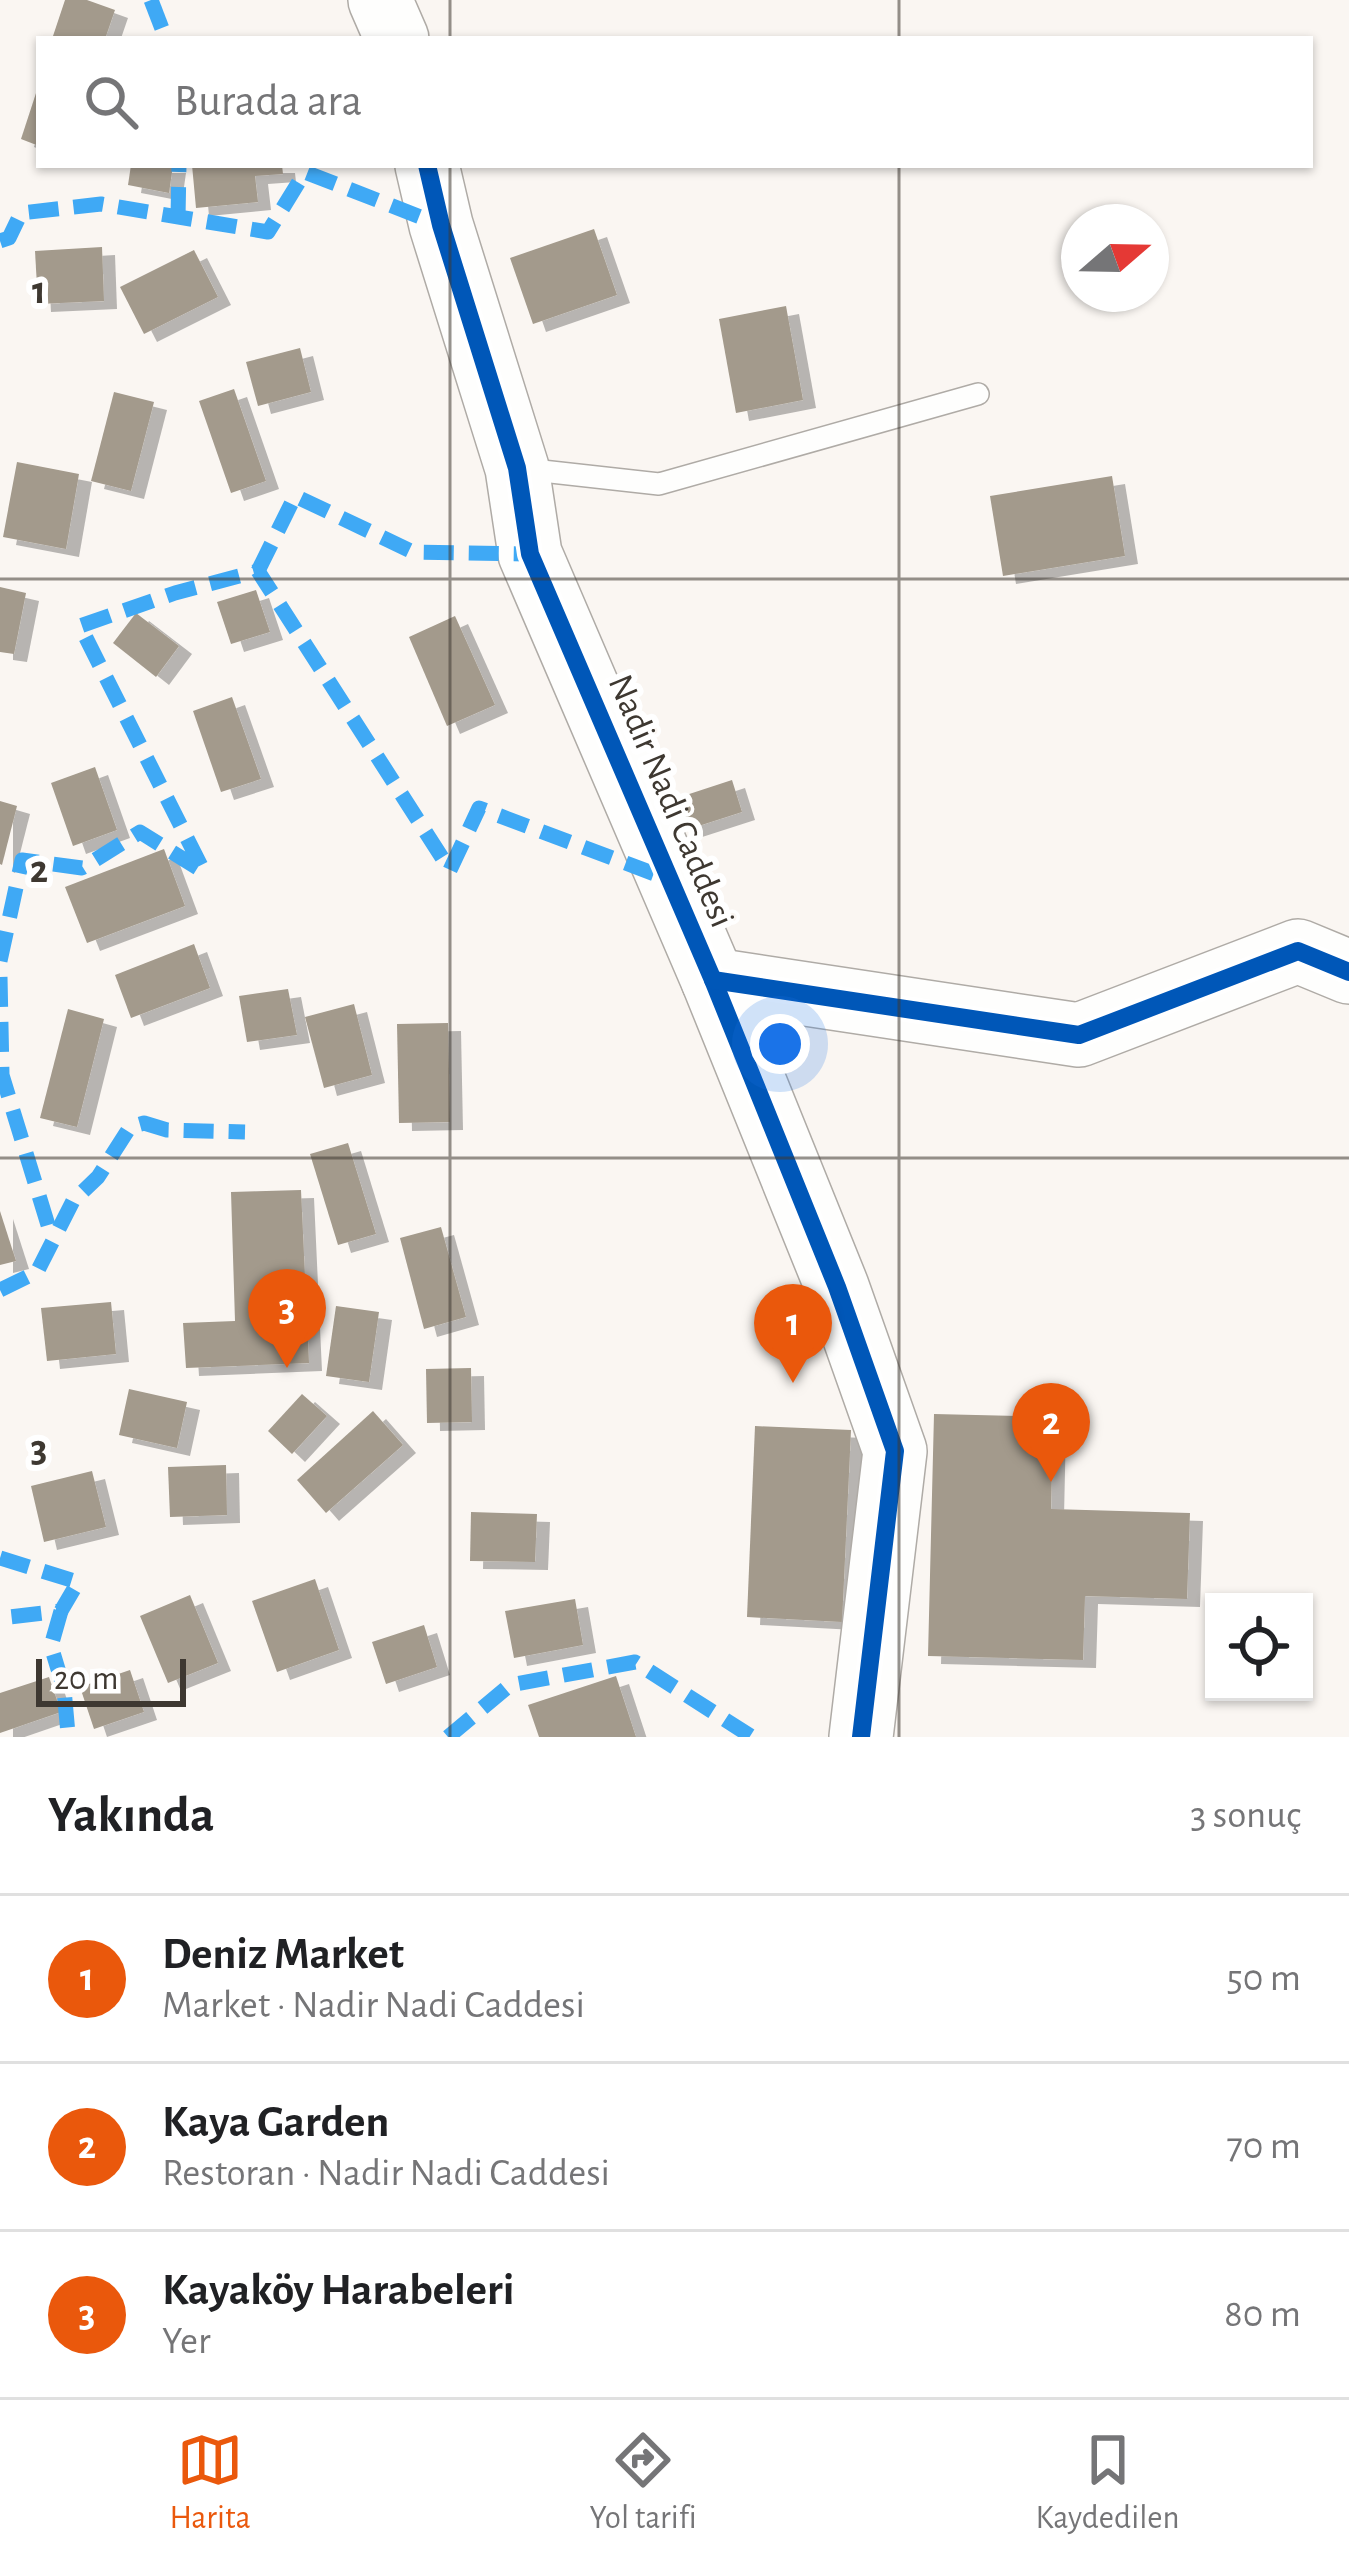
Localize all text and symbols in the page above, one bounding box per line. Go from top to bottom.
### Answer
search box [36,36,1313,168]
icon: search [78,69,144,135]
text: Burada ara [174,79,362,124]
north arrow [1061,204,1169,312]
text: 1 [32,272,46,311]
street label: Nadir Nadi Caddesi [602,670,740,932]
text: 2 [30,851,48,890]
your location [750,1014,810,1074]
pin: 3 [248,1269,326,1368]
pin: 1 [754,1284,832,1383]
pin: 2 [1012,1383,1090,1482]
text: 3 [31,1430,47,1469]
map controls [1205,1593,1313,1701]
button: locate [1205,1593,1313,1701]
scale bar [36,1653,186,1706]
text: 20 m [54,1663,118,1696]
text: Yakında [48,1790,214,1841]
text: 3 sonuç [1190,1796,1301,1835]
text: Deniz Market [162,1932,404,1977]
text: 1 [80,1959,94,1998]
text: 50 m [1226,1959,1301,1998]
text: Market · Nadir Nadi Caddesi [162,1986,585,2025]
text: Kaya Garden [162,2100,389,2145]
text: 2 [78,2127,96,2166]
text: 70 m [1227,2127,1301,2166]
text: Restoran · Nadir Nadi Caddesi [162,2154,610,2193]
text: Kayaköy Harabeleri [162,2268,514,2313]
text: 3 [79,2295,95,2334]
text: 80 m [1224,2295,1301,2334]
text: Yer [162,2322,211,2361]
tab: Harita [169,2427,251,2539]
tab: Yol tarifi [590,2427,697,2539]
tab: Kaydedilen [1036,2427,1180,2539]

